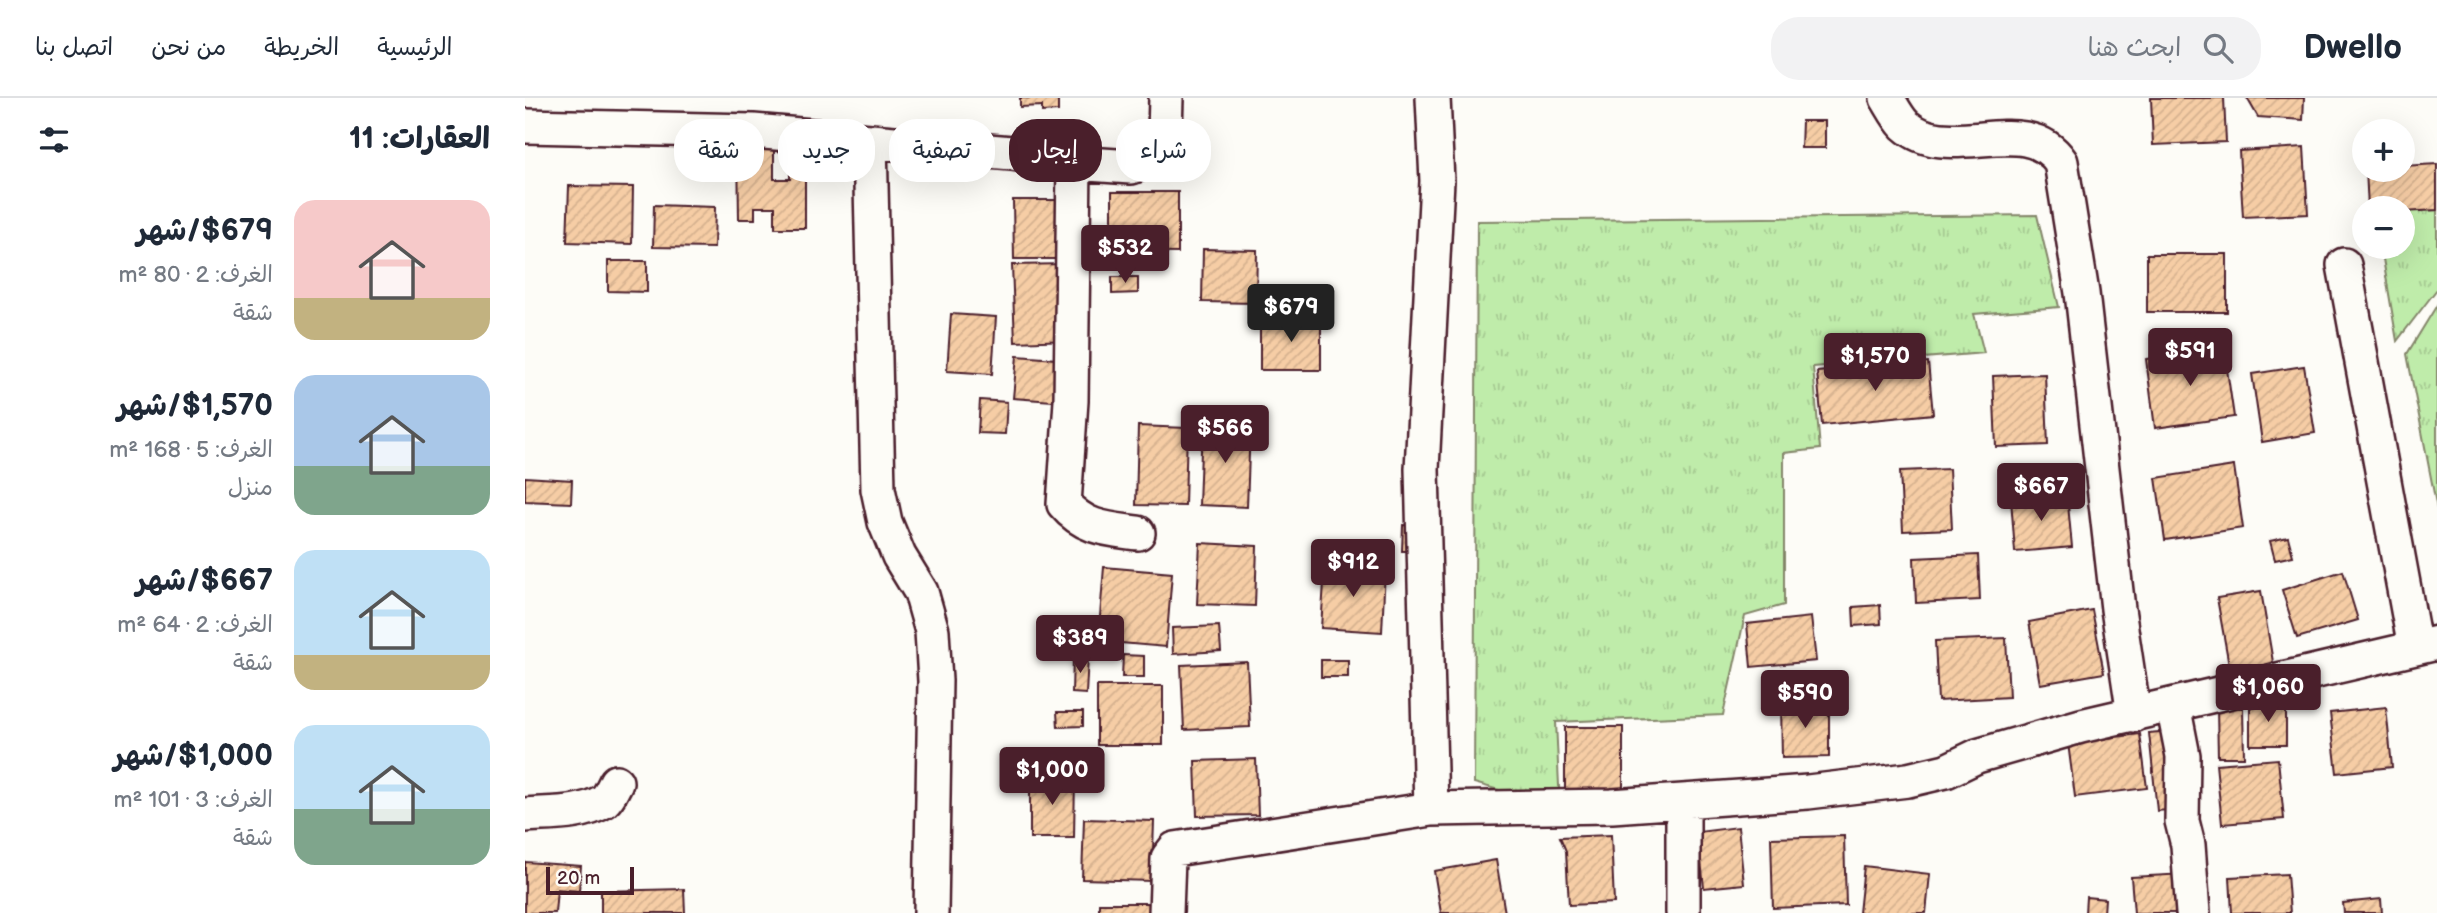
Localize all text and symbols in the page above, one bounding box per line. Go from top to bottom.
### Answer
search box [1771,17,2261,80]
text: Dwello [2303,28,2402,68]
icon: search [2199,29,2237,67]
text: اتصل بنا [35,33,113,62]
text: من نحن [151,33,226,62]
text: الخريطة [264,33,339,62]
text: الرئيسية [377,33,453,62]
text: ابحث هنا [2087,33,2181,64]
chip: شقة [674,119,764,182]
chip: جديد [778,119,875,182]
chip: تصفية [889,119,995,182]
chip: إيجار [1009,119,1102,182]
chip: شراء [1116,119,1211,182]
map controls [2352,119,2415,259]
button: + [2352,119,2415,182]
icon: filters [35,121,73,159]
text: العقارات: 11 [349,121,490,157]
button: − [2352,196,2415,259]
text: $679/شهر [137,213,273,249]
pin: $532 [1084,226,1166,285]
icon: home [350,228,434,312]
text: $532 [1097,234,1153,262]
text: الغرف: 2 · 80 m² [118,261,273,289]
pin: $679 [1250,285,1332,344]
text: $679 [1263,293,1319,321]
text: شقة [233,299,273,327]
pin: $591 [2149,328,2231,388]
pin: $1,570 [1818,334,1932,393]
text: $591 [2164,337,2216,365]
text: $1,570 [1840,342,1910,370]
text: $1,570/شهر [117,388,273,424]
icon: home [350,403,434,487]
pin: $566 [1184,406,1266,465]
text: $566 [1197,414,1253,442]
text: الغرف: 5 · 168 m² [109,436,273,464]
pin: $667 [2000,464,2082,523]
text: $667 [2013,472,2069,500]
text: منزل [228,474,273,502]
pin: $912 [1312,540,1394,599]
text: $912 [1327,548,1379,576]
text: $667/شهر [136,563,273,599]
icon: home [350,578,434,662]
text: الغرف: 2 · 64 m² [117,611,273,639]
pin: $389 [1039,616,1121,675]
text: $389 [1052,624,1108,652]
text: شقة [233,649,273,677]
pin: $1,060 [2211,664,2325,724]
pin: $590 [1764,670,1846,730]
text: $1,060 [2232,673,2304,701]
text: $590 [1777,679,1833,707]
text: $1,000/شهر [114,738,273,774]
pin: $1,000 [995,748,1109,807]
icon: home [350,753,434,837]
text: $1,000 [1016,756,1088,784]
text: الغرف: 3 · 101 m² [113,786,273,814]
text: شقة [233,824,273,852]
scale bar [546,864,633,896]
text: 20 m [557,867,600,890]

